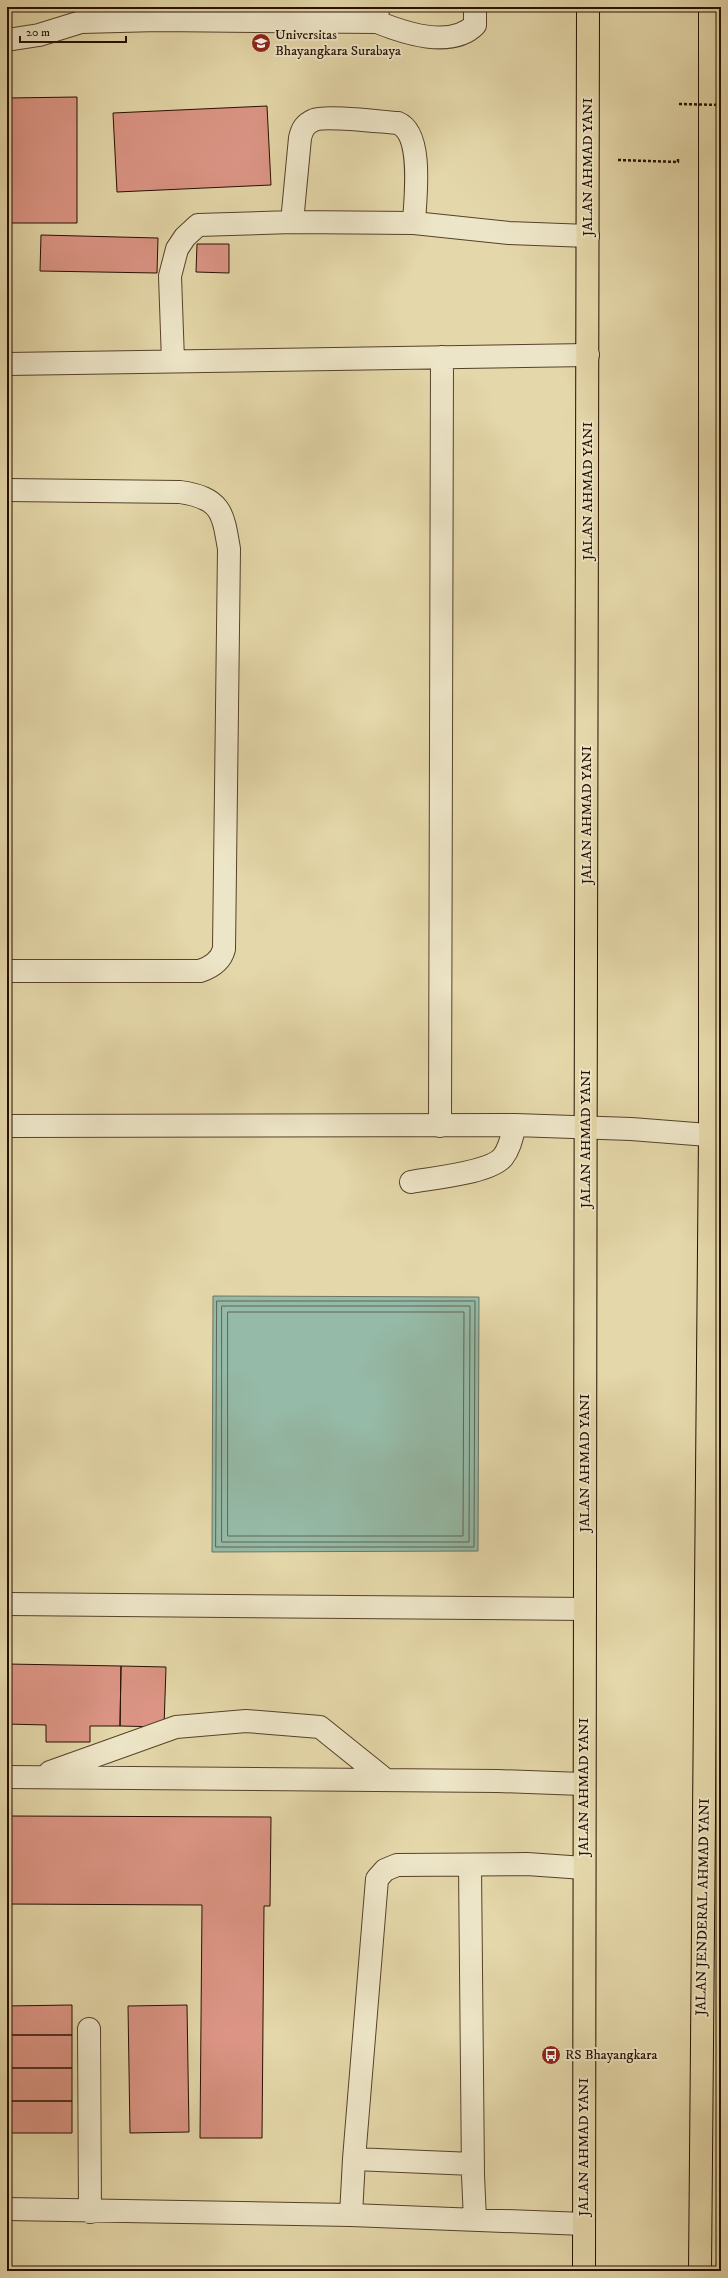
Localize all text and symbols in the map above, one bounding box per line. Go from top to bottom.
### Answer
scale bar [20,18,126,44]
text: 20 m [26,25,50,40]
place label: Universitas Bhayangkara Surabaya [275,26,401,60]
school or university icon: Universitas Bhayangkara Surabaya [250,32,272,54]
street label: JALAN AHMAD YANI [579,98,597,238]
street label: JALAN AHMAD YANI [579,422,597,562]
street label: JALAN AHMAD YANI [578,746,596,886]
street label: JALAN AHMAD YANI [577,1070,595,1210]
street label: JALAN AHMAD YANI [576,1394,594,1534]
street label: JALAN AHMAD YANI [575,1718,593,1858]
street label: JALAN JENDERAL AHMAD YANI [692,1798,714,2018]
bus stop icon: RS Bhayangkara [540,2044,562,2066]
place label: RS Bhayangkara [565,2046,657,2064]
street label: JALAN AHMAD YANI [575,2078,593,2218]

